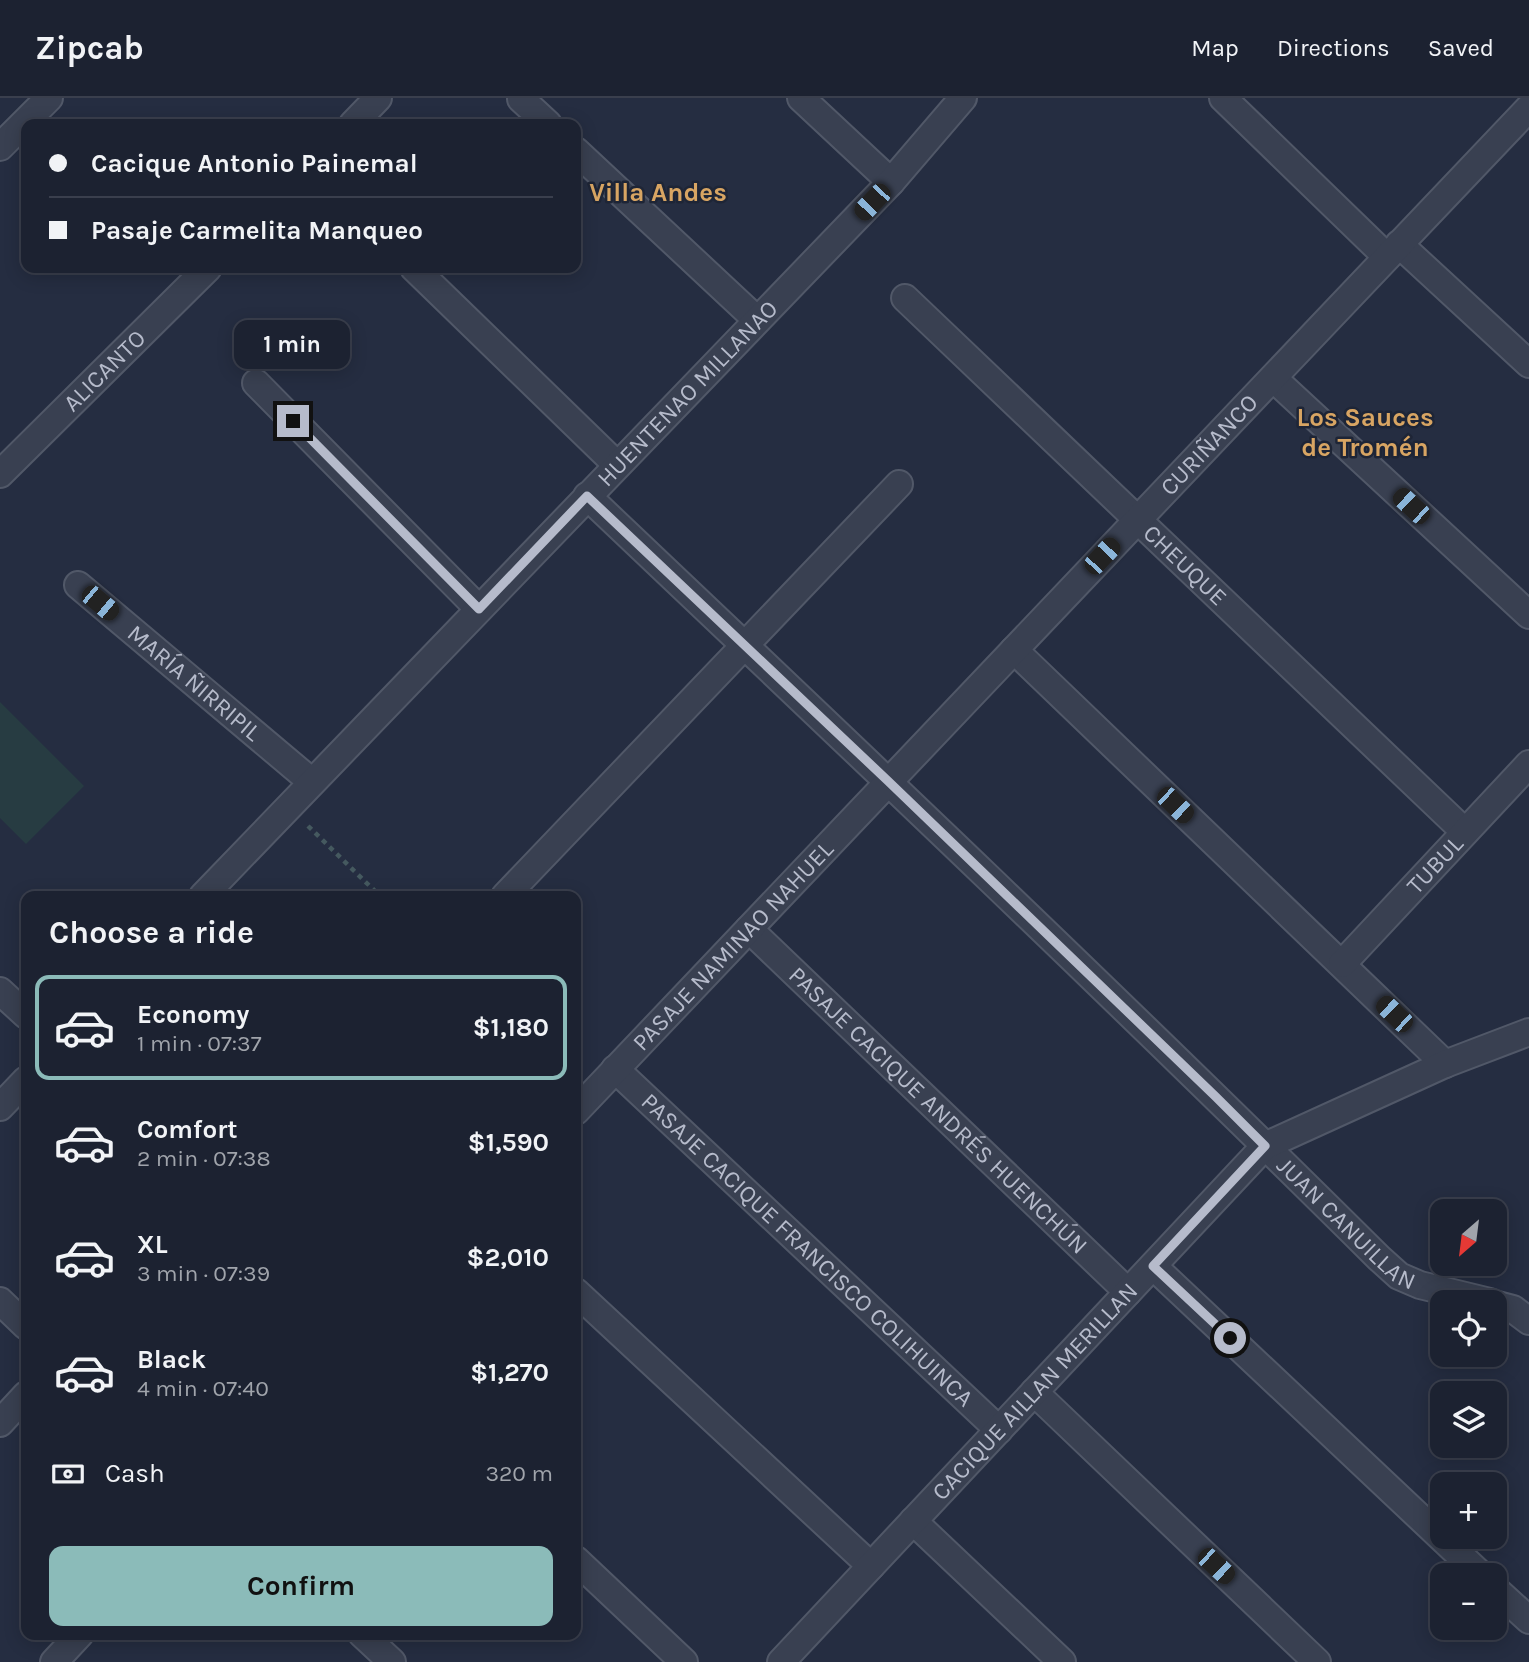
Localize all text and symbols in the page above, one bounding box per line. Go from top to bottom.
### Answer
text: Zipcab [35,29,144,67]
text: Map [1191,34,1239,62]
text: Directions [1277,34,1390,62]
text: Saved [1428,34,1494,62]
text: Cacique Antonio Painemal [91,148,418,179]
district label: Villa Andes [589,177,727,208]
car [850,180,895,224]
text: Pasaje Carmelita Manqueo [91,215,423,246]
street label: HUENTENAO MILLANAO [591,294,783,492]
callout: 1 min [235,320,351,368]
street label: ALICANTO [58,324,151,417]
text: 1 min [263,331,321,358]
street label: CURIÑANCO [1155,388,1263,501]
district label: Los Sauces de Tromén [1296,402,1434,463]
route end [277,405,309,437]
car [1389,484,1434,528]
street label: CHEUQUE [1137,519,1233,611]
car [1080,533,1125,579]
car [78,581,123,625]
street label: MARÍA ÑIRRIPIL [122,619,267,747]
car [1153,783,1198,827]
street label: TUBUL [1401,829,1469,900]
street label: PASAJE NAMINAO NAHUEL [627,834,840,1056]
text: Choose a ride [49,914,254,951]
street label: PASAJE CACIQUE ANDRÉS HUENCHÚN [783,961,1093,1260]
car [1372,992,1417,1036]
icon: car [53,996,116,1059]
text: Economy [137,999,249,1030]
text: $1,180 [473,1012,549,1043]
text: 1 min · 07:37 [137,1030,261,1057]
street label: PASAJE CACIQUE FRANCISCO COLIHUINCA [636,1087,979,1413]
icon: car [53,1111,116,1174]
text: Comfort [137,1114,238,1145]
text: $1,590 [468,1127,549,1158]
text: 2 min · 07:38 [137,1145,271,1172]
street label: JUAN CANUILLAN [1271,1151,1420,1295]
north arrow [1430,1199,1507,1276]
map controls [1430,1199,1507,1640]
icon: car [53,1226,116,1289]
text: XL [137,1229,168,1260]
text: $2,010 [467,1242,549,1273]
text: 3 min · 07:39 [137,1260,270,1287]
street label: CACIQUE AILLAN MERILLAN [926,1277,1143,1506]
button: locate [1430,1290,1507,1367]
route start [1214,1322,1246,1354]
icon: car [53,1341,116,1404]
text: Black [137,1344,206,1375]
text: $1,270 [470,1357,549,1388]
text: 4 min · 07:40 [137,1375,269,1402]
button: layers [1430,1381,1507,1458]
icon: cash [49,1455,87,1493]
text: Cash [105,1458,165,1489]
text: 320 m [485,1460,553,1487]
button: + [1430,1472,1507,1549]
car [1194,1544,1239,1588]
button: Confirm [49,1546,553,1626]
button: − [1430,1563,1507,1640]

